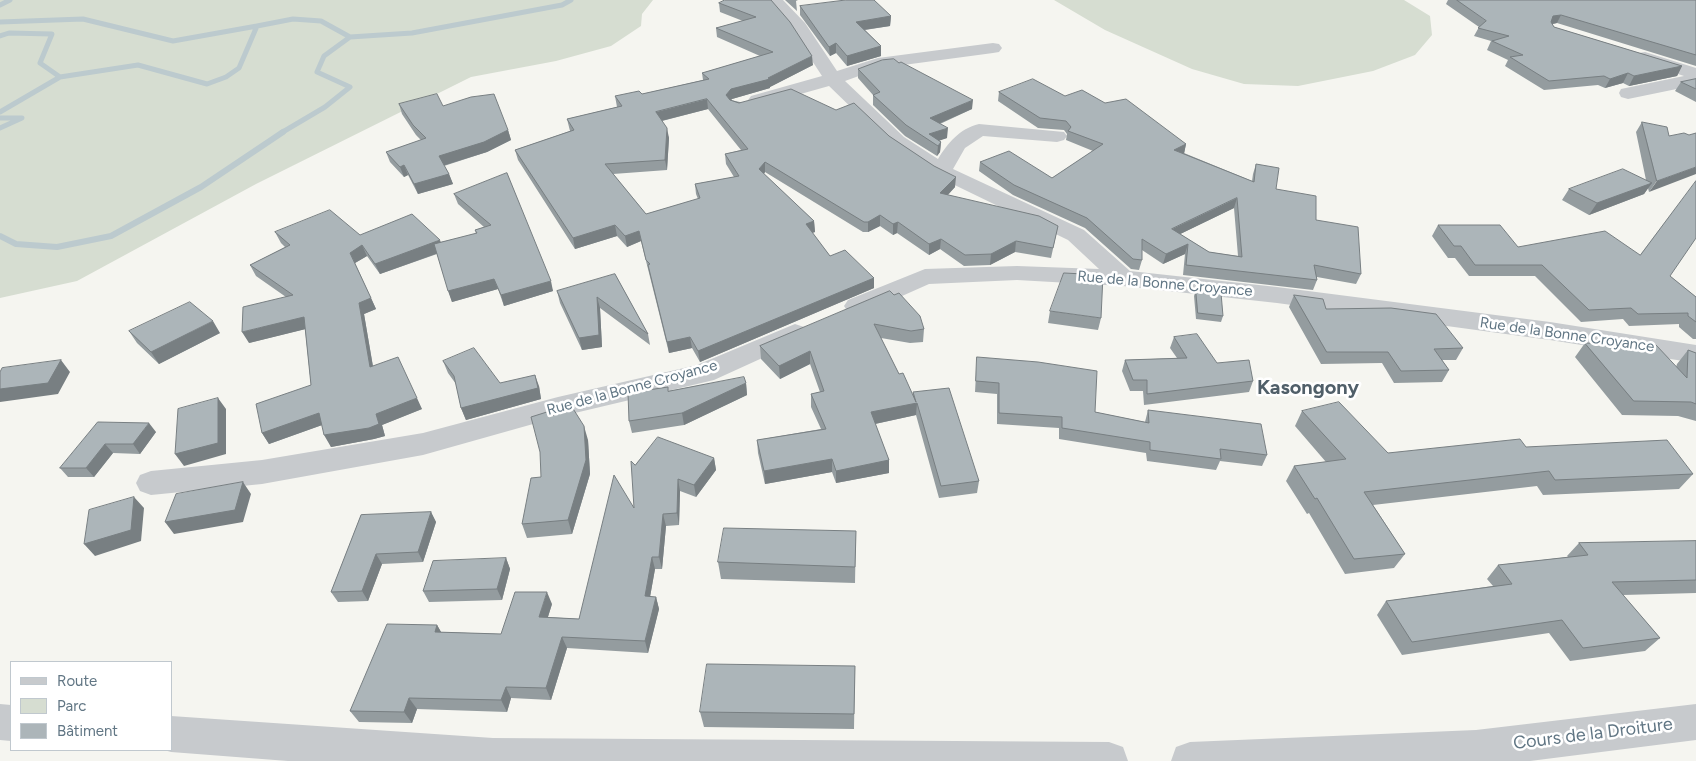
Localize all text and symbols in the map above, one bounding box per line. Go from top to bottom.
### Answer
street label: Rue de la Bonne Croyance [1077,267,1253,301]
street label: Rue de la Bonne Croyance [1479,314,1655,356]
street label: Rue de la Bonne Croyance [545,357,719,419]
district label: Kasongony [1257,376,1359,400]
legend [10,661,172,751]
text: Route [57,672,97,690]
text: Parc [57,697,86,715]
street label: Cours de la Droiture [1512,713,1674,755]
text: Bâtiment [57,722,118,740]

